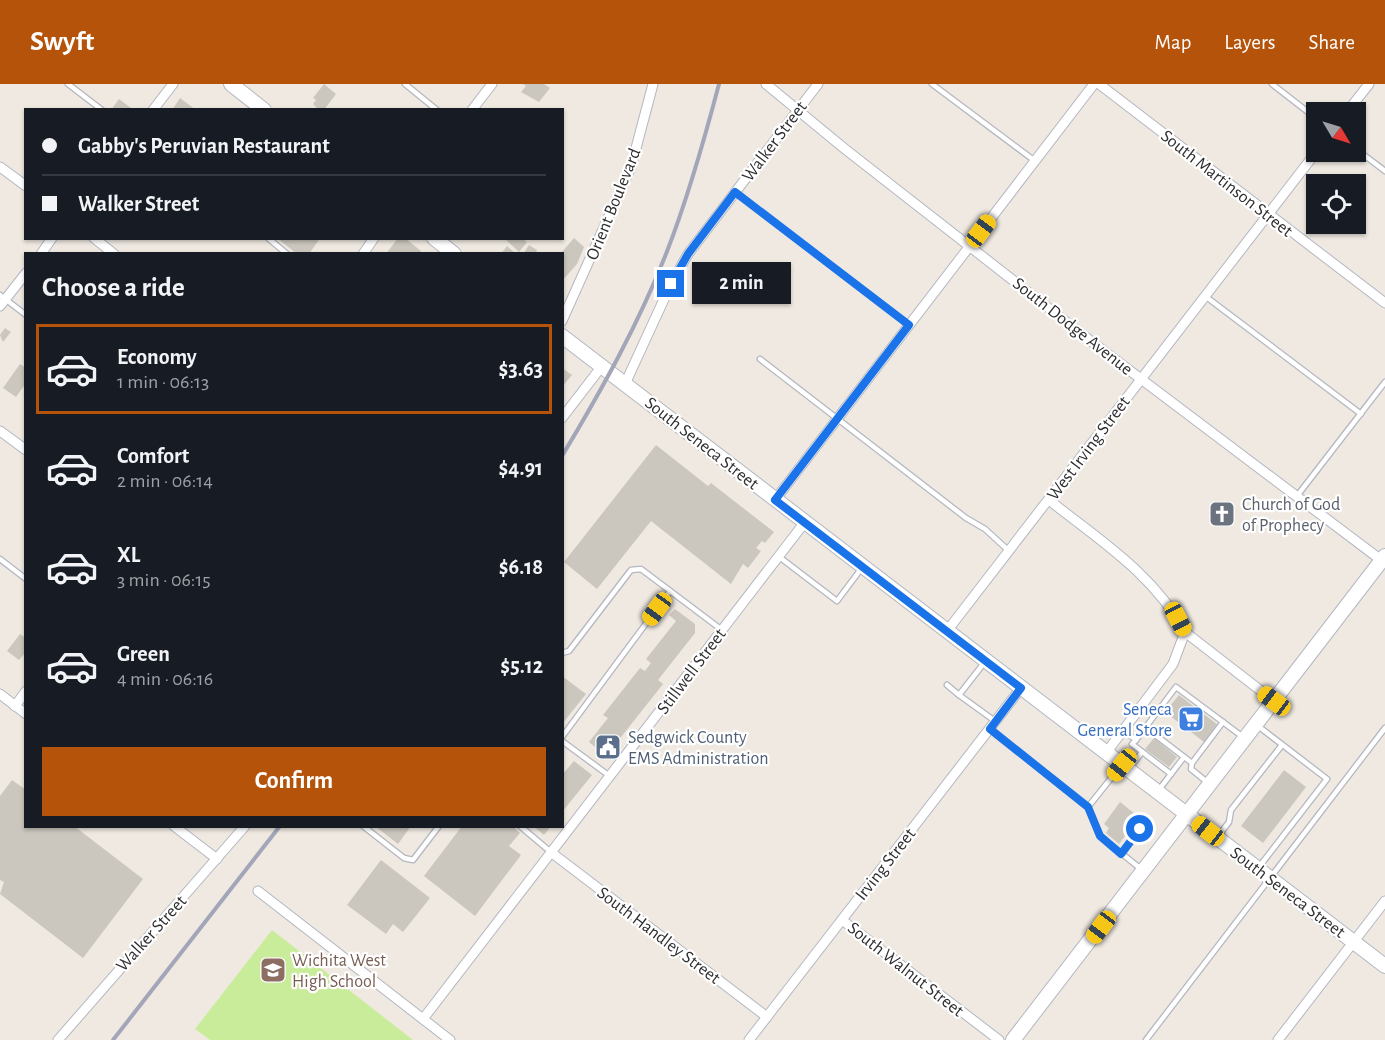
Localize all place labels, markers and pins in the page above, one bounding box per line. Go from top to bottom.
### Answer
place label: Church of God of Prophecy [1242,496,1340,535]
church icon: Church of God of Prophecy [1207,499,1237,529]
place label: Seneca General Store [1078,701,1172,740]
supermarket icon: Seneca General Store [1176,704,1206,734]
place label: Sedgwick County EMS Administration [628,729,769,768]
public building icon: Sedgwick County EMS Administration [593,732,623,762]
place label: Wichita West High School [292,952,386,991]
school or university icon: Wichita West High School [258,955,288,985]

